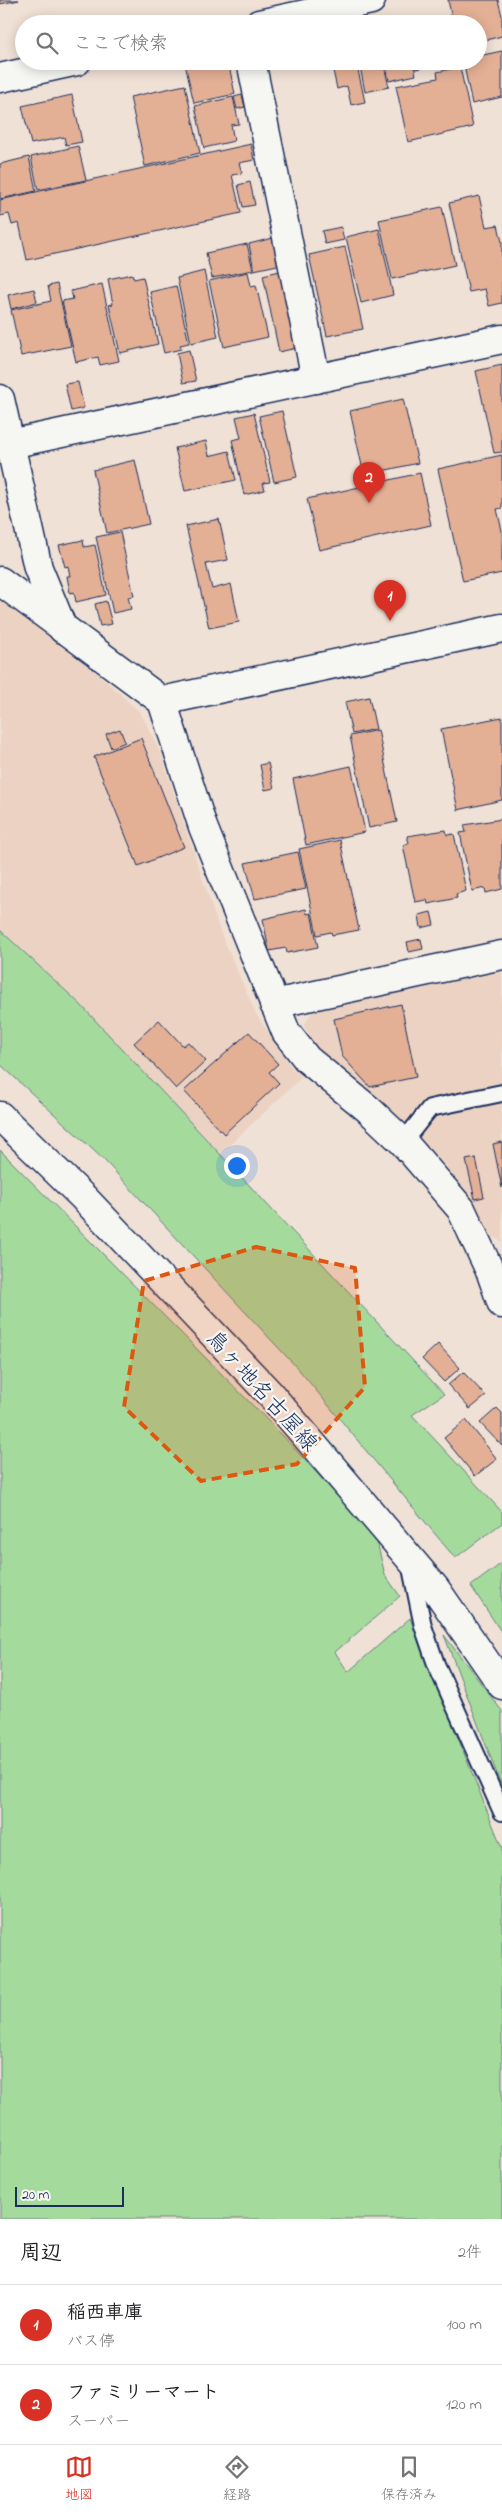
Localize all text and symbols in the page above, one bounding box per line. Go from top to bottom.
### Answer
search box [15,15,487,70]
icon: search [33,29,61,57]
text: ここで検索 [73,31,168,58]
pin: 2 [353,462,385,503]
pin: 1 [374,580,406,621]
your location [224,1153,250,1179]
street label: 鳥ヶ地名古屋線 [197,1324,324,1460]
scale bar [15,2184,124,2207]
text: 20 m [22,2185,49,2206]
text: 周辺 [20,2239,62,2269]
text: 2件 [458,2241,482,2265]
text: 稲西車庫 [67,2300,143,2327]
text: 1 [33,2313,39,2337]
text: 100 m [447,2313,482,2337]
text: バス停 [67,2330,115,2354]
text: ファミリーマート [67,2380,220,2407]
text: 2 [32,2393,40,2417]
text: 120 m [446,2393,482,2417]
text: スーパー [67,2410,130,2434]
tab: 地図 [65,2453,93,2506]
tab: 経路 [223,2453,251,2506]
tab: 保存済み [381,2453,437,2506]

